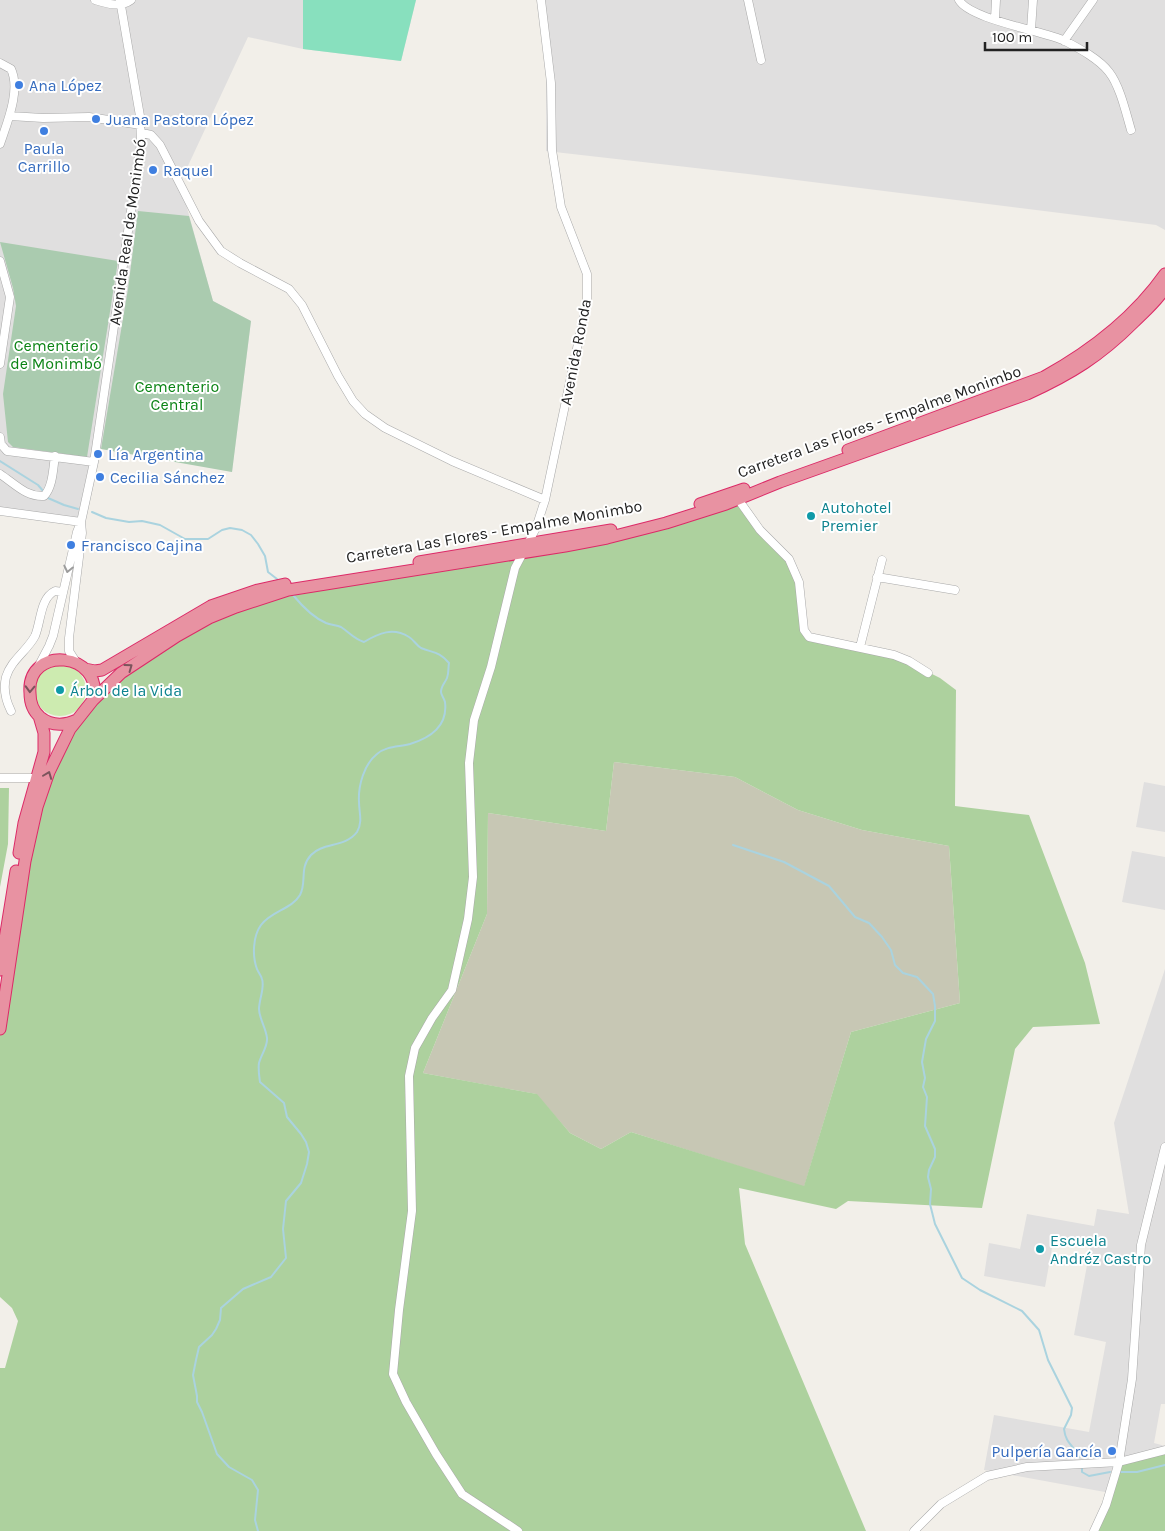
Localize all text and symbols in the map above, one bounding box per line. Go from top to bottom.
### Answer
scale bar [985,20,1088,52]
text: 100 m [992,28,1032,46]
place label: Ana López [29,76,102,95]
marker: Ana López [13,79,25,91]
place label: Juana Pastora López [106,110,254,129]
marker: Juana Pastora López [90,113,102,125]
marker: Paula Carrillo [38,125,50,137]
street label: Avenida Real de Monimbó [105,138,150,327]
place label: Paula Carrillo [18,139,70,176]
place label: Raquel [163,161,213,180]
marker: Raquel [147,164,159,176]
street label: Avenida Ronda [556,297,595,407]
park label: Cementerio de Monimbó [10,336,102,373]
street label: Carretera Las Flores - Empalme Monimbo [735,361,1023,482]
park label: Cementerio Central [135,377,219,414]
place label: Lía Argentina [108,445,204,464]
marker: Lía Argentina [92,448,104,460]
place label: Cecilia Sánchez [110,468,225,487]
marker: Cecilia Sánchez [94,471,106,483]
street label: Carretera Las Flores - Empalme Monimbo [345,496,644,567]
place label: Autohotel Premier [821,498,892,535]
marker: Autohotel Premier [805,510,817,522]
place label: Francisco Cajina [81,536,203,555]
marker: Francisco Cajina [65,539,77,551]
one-way arrow [64,565,74,574]
one-way arrow [123,664,133,673]
place label: Árbol de la Vida [70,681,182,700]
marker: Árbol de la Vida [54,684,66,696]
one-way arrow [25,685,36,693]
one-way arrow [42,771,52,780]
place label: Escuela Andréz Castro [1050,1231,1151,1268]
marker: Escuela Andréz Castro [1034,1243,1046,1255]
place label: Pulpería García [992,1442,1102,1461]
marker: Pulpería García [1106,1445,1118,1457]

